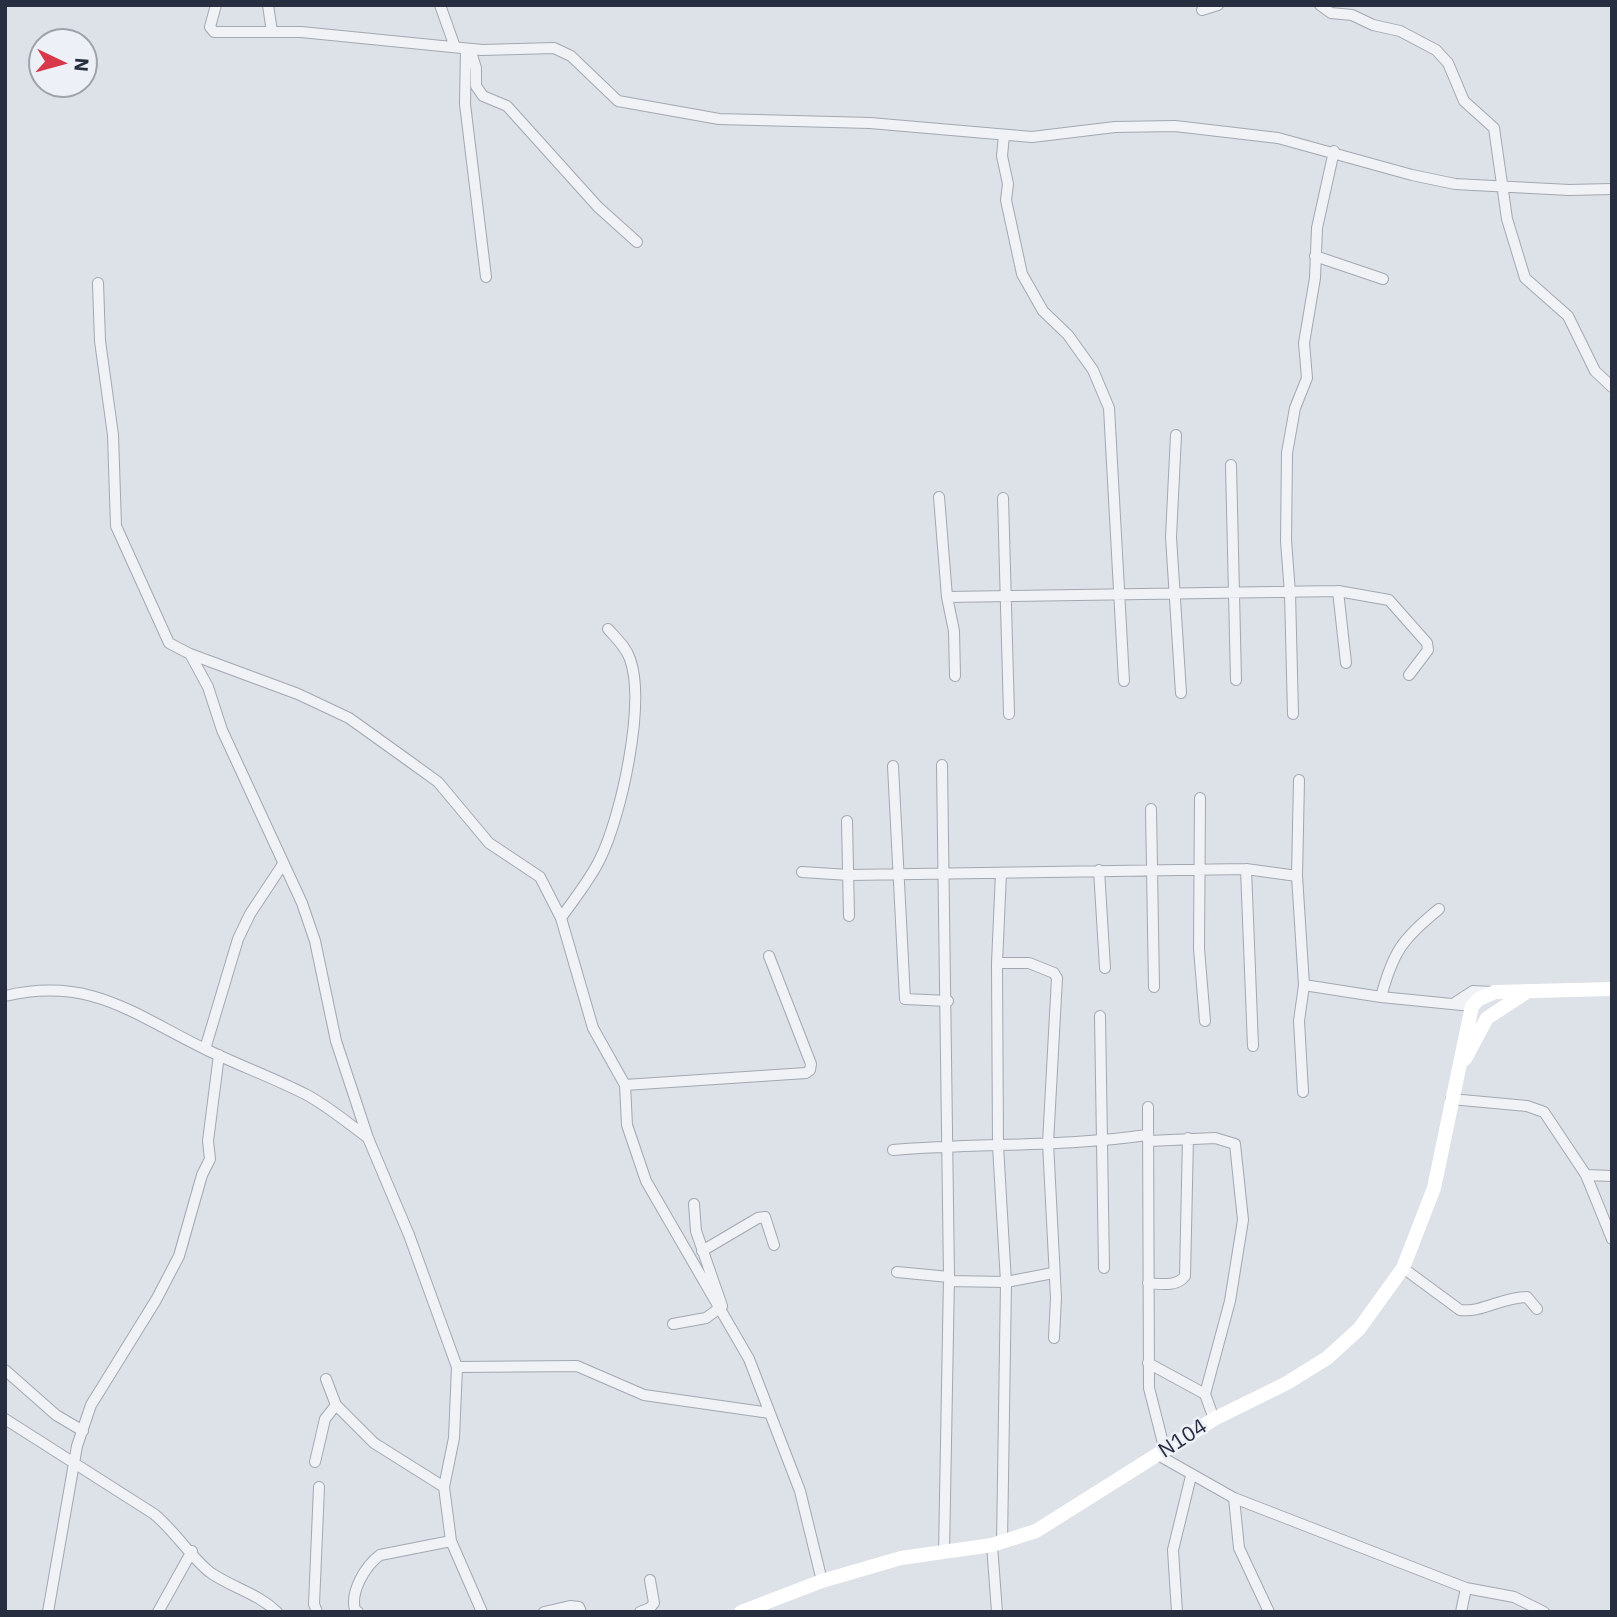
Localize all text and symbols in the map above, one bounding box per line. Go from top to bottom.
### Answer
north arrow [28,28,98,98]
text: N [69,57,94,73]
street label: N104 [1154,1414,1212,1464]

